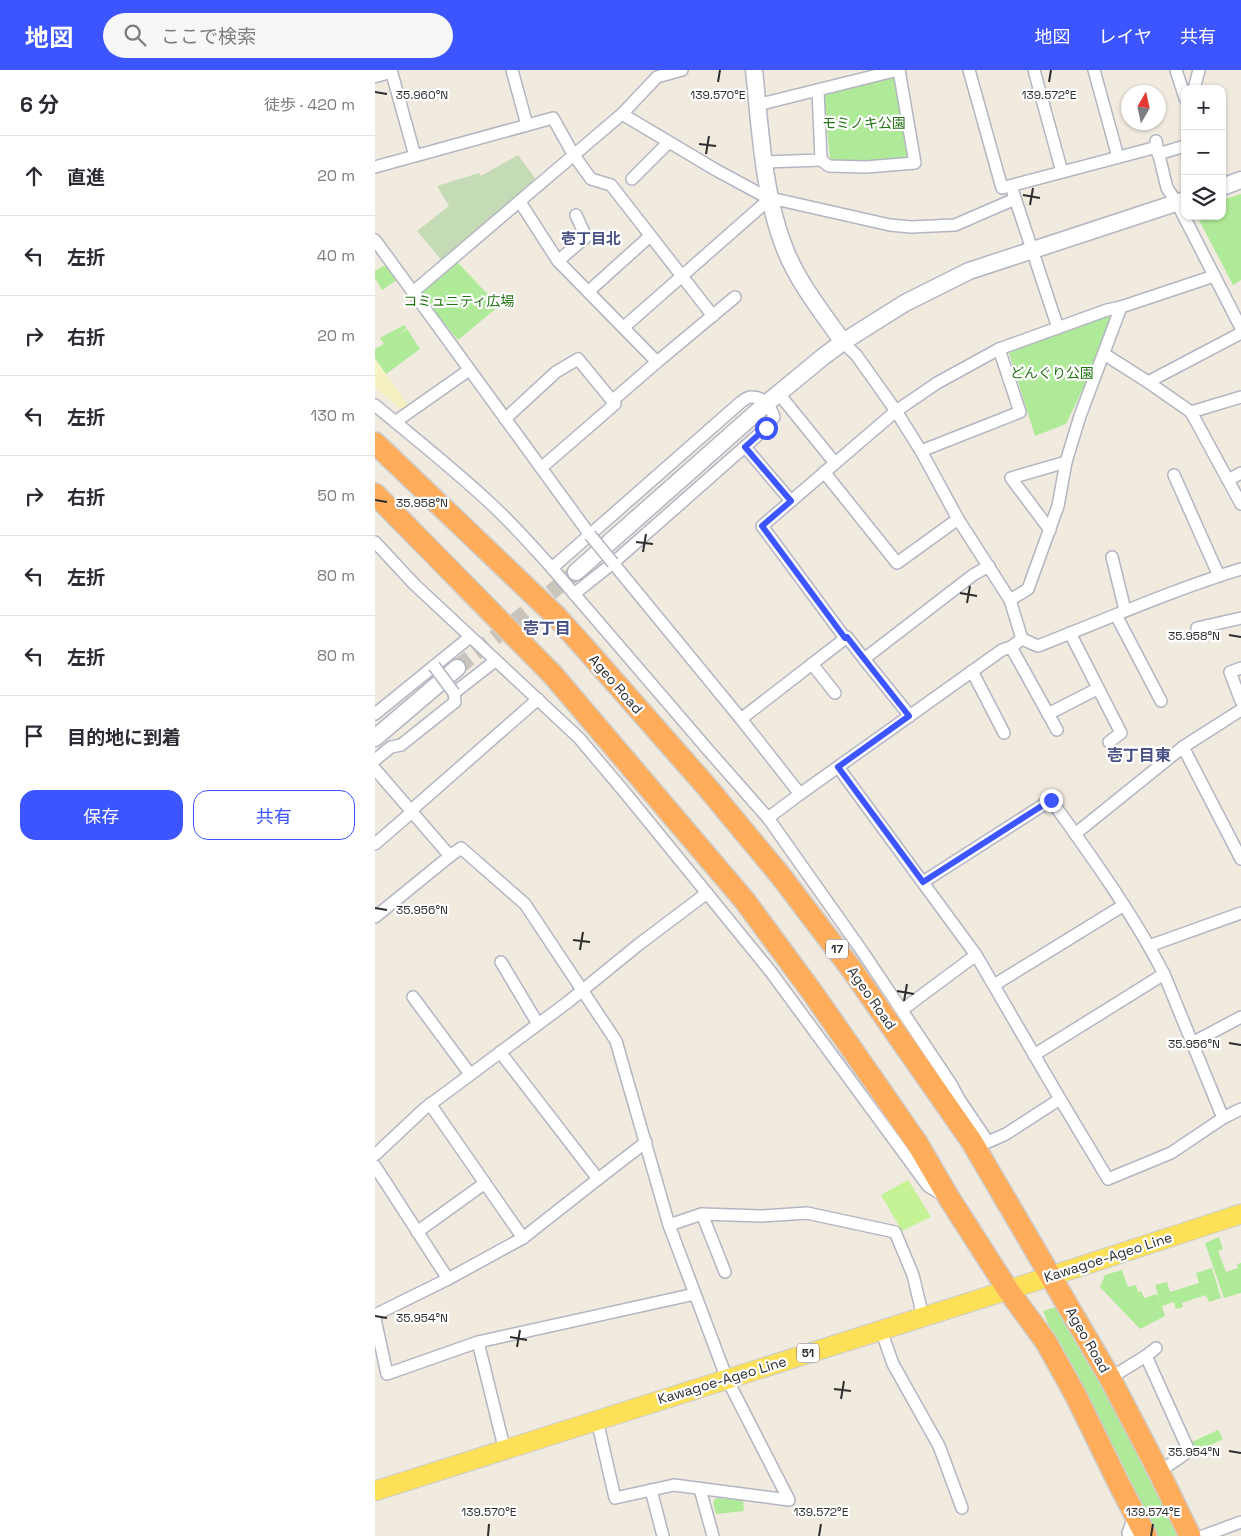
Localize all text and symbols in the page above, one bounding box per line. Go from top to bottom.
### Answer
search box [103,13,453,58]
icon: search [121,21,149,49]
text: 地図 [25,22,73,53]
text: ここで検索 [161,24,256,49]
text: 地図 [1035,25,1071,48]
text: レイヤ [1099,25,1152,48]
text: 共有 [1180,25,1216,48]
north arrow [1121,85,1166,130]
map controls [1181,85,1226,220]
button: + [1181,85,1226,130]
text: 35.960°N [396,87,448,103]
text: 139.570°E [690,87,746,103]
text: 139.572°E [1022,87,1077,103]
text: 6 分 [20,91,59,118]
text: 徒歩 · 420 m [264,94,355,115]
park label: モミノキ公園 [822,114,906,132]
button: − [1181,130,1226,175]
icon: ahead [20,162,48,190]
text: 直進 [67,165,105,190]
text: 20 m [317,165,355,186]
button: layers [1181,175,1226,220]
district label: 壱丁目北 [561,229,621,248]
icon: left [20,242,48,270]
text: 左折 [67,245,105,270]
text: 40 m [317,245,355,266]
park label: コミュニティ広場 [403,292,515,310]
icon: right [20,322,48,350]
text: 右折 [67,325,105,350]
text: 20 m [317,325,355,346]
park label: どんぐり公園 [1010,364,1094,382]
icon: left [20,402,48,430]
text: 左折 [67,405,105,430]
text: 130 m [311,405,355,426]
route start [755,417,778,440]
icon: right [20,482,48,510]
text: 右折 [67,485,105,510]
text: 50 m [317,485,355,506]
text: 35.958°N [396,495,448,511]
icon: left [20,562,48,590]
text: 左折 [67,565,105,590]
text: 80 m [317,565,355,586]
district label: 壱丁目 [523,618,571,639]
text: 35.958°N [1168,628,1220,644]
icon: left [20,642,48,670]
text: 左折 [67,645,105,670]
text: 80 m [317,645,355,666]
street label: Ageo Road [585,651,647,717]
icon: arrive [20,722,48,750]
text: 目的地に到着 [67,725,181,750]
district label: 壱丁目東 [1107,745,1171,766]
route end [1040,789,1063,812]
button: 保存 [20,790,183,840]
button: 共有 [193,790,355,840]
text: 35.956°N [396,902,448,918]
road number: 17 [826,940,848,959]
street label: Ageo Road [844,963,900,1033]
text: 35.956°N [1168,1036,1220,1052]
street label: Kawagoe-Ageo Line [1042,1228,1174,1286]
street label: Ageo Road [1062,1304,1114,1376]
text: 35.954°N [396,1310,448,1326]
road number: 51 [797,1344,819,1362]
street label: Kawagoe-Ageo Line [655,1352,789,1408]
text: 35.954°N [1168,1444,1220,1460]
text: 139.570°E [461,1504,517,1520]
text: 139.572°E [794,1504,849,1520]
text: 139.574°E [1126,1504,1180,1520]

